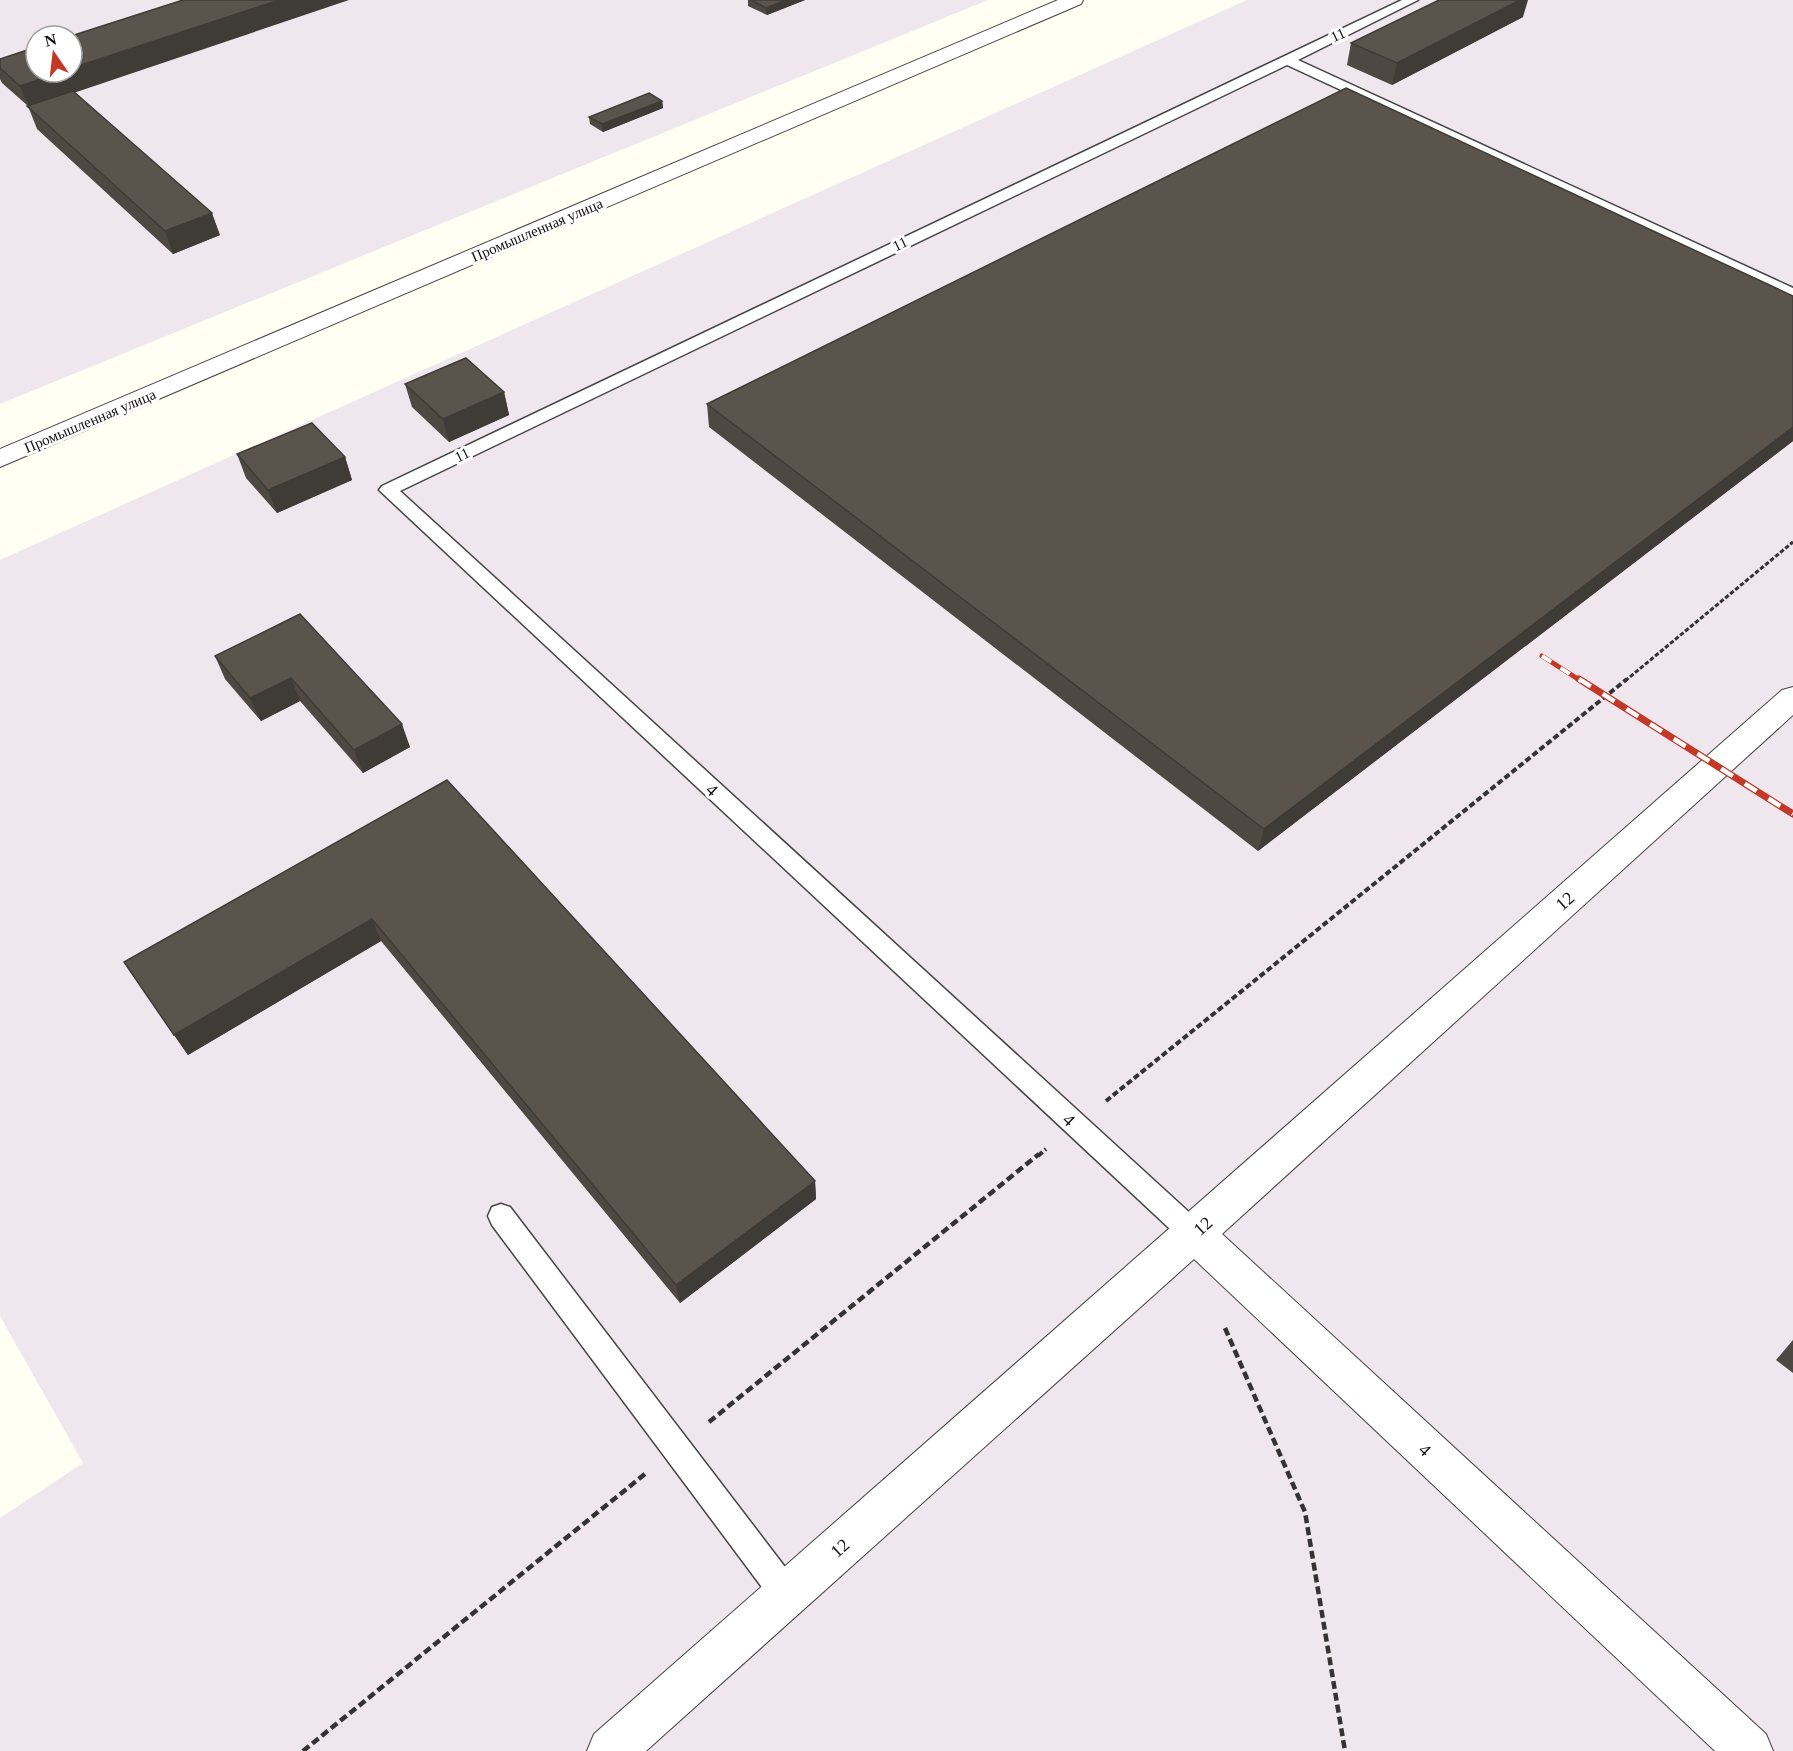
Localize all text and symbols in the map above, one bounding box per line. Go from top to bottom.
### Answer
north arrow [24,24,84,84]
street label: 11 [1328,25,1348,45]
text: N [43,30,59,50]
street label: Промышленная улица [469,195,605,265]
street label: 11 [890,234,910,254]
street label: Промышленная улица [22,386,158,456]
street label: 11 [452,445,472,465]
street label: 4 [702,780,722,800]
street label: 12 [1552,888,1578,914]
street label: 4 [1059,1110,1079,1130]
street label: 12 [1190,1213,1216,1239]
street label: 4 [1415,1440,1435,1460]
street label: 12 [827,1535,853,1561]

